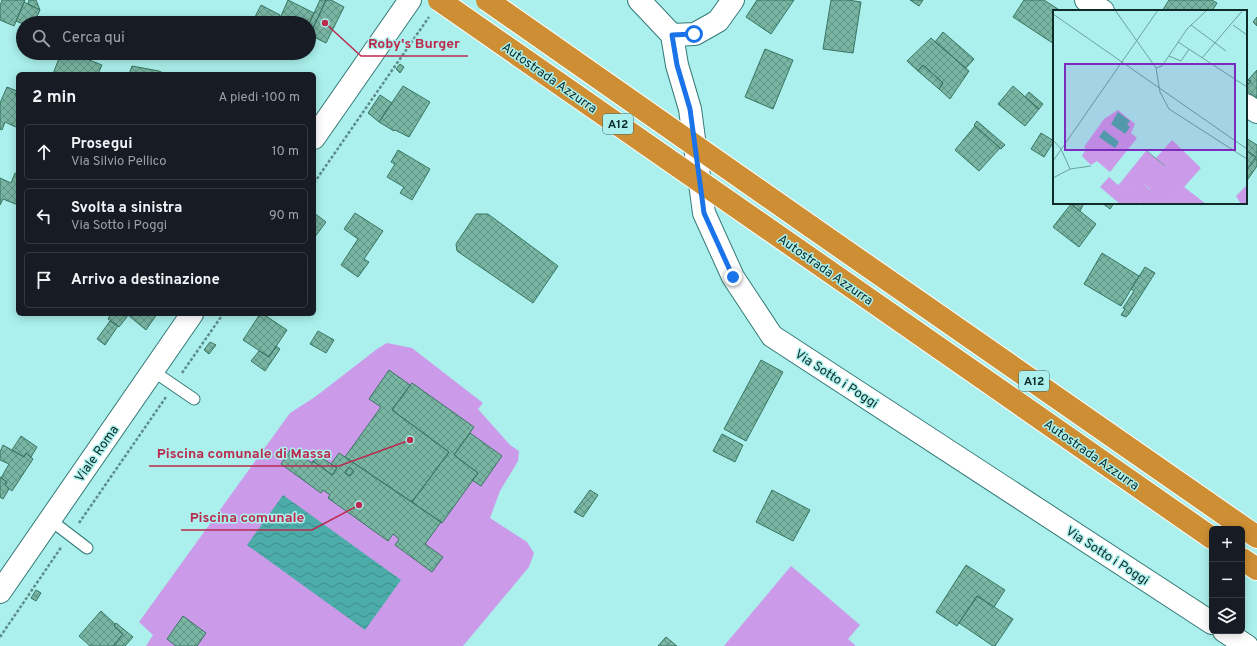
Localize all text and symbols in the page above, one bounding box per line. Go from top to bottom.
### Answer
inset map [1053,10,1247,204]
search box [16,16,316,60]
route start [685,25,703,43]
icon: search [30,27,52,49]
text: Cerca qui [62,29,125,48]
callout: Roby's Burger [361,30,468,56]
text: Roby's Burger [368,36,460,53]
street label: Autostrada Azzurra [498,40,600,118]
text: 2 min [32,87,76,109]
text: A piedi · 100 m [219,90,300,106]
road number: A12 [603,114,633,134]
text: Prosegui [71,135,132,154]
icon: ahead [33,141,55,163]
text: 10 m [272,144,299,160]
text: Via Silvio Pellico [71,154,167,170]
text: Svolta a sinistra [71,199,182,218]
icon: left [33,205,55,227]
text: 90 m [269,208,299,224]
text: Via Sotto i Poggi [71,218,167,234]
street label: Autostrada Azzurra [774,232,876,310]
route end [724,268,742,286]
icon: arrive [33,269,55,291]
text: Arrivo a destinazione [71,271,220,290]
street label: Via Sotto i Poggi [791,347,881,413]
road number: A12 [1019,371,1049,391]
street label: Autostrada Azzurra [1040,417,1142,495]
street label: Viale Roma [72,423,123,486]
callout: Piscina comunale di Massa [149,440,339,466]
text: Piscina comunale di Massa [157,446,331,463]
callout: Piscina comunale [181,504,312,530]
text: Piscina comunale [190,510,305,527]
street label: Via Sotto i Poggi [1062,524,1152,590]
map controls [1209,526,1245,634]
button: + [1209,526,1245,562]
button: − [1209,562,1245,598]
button: layers [1209,598,1245,634]

